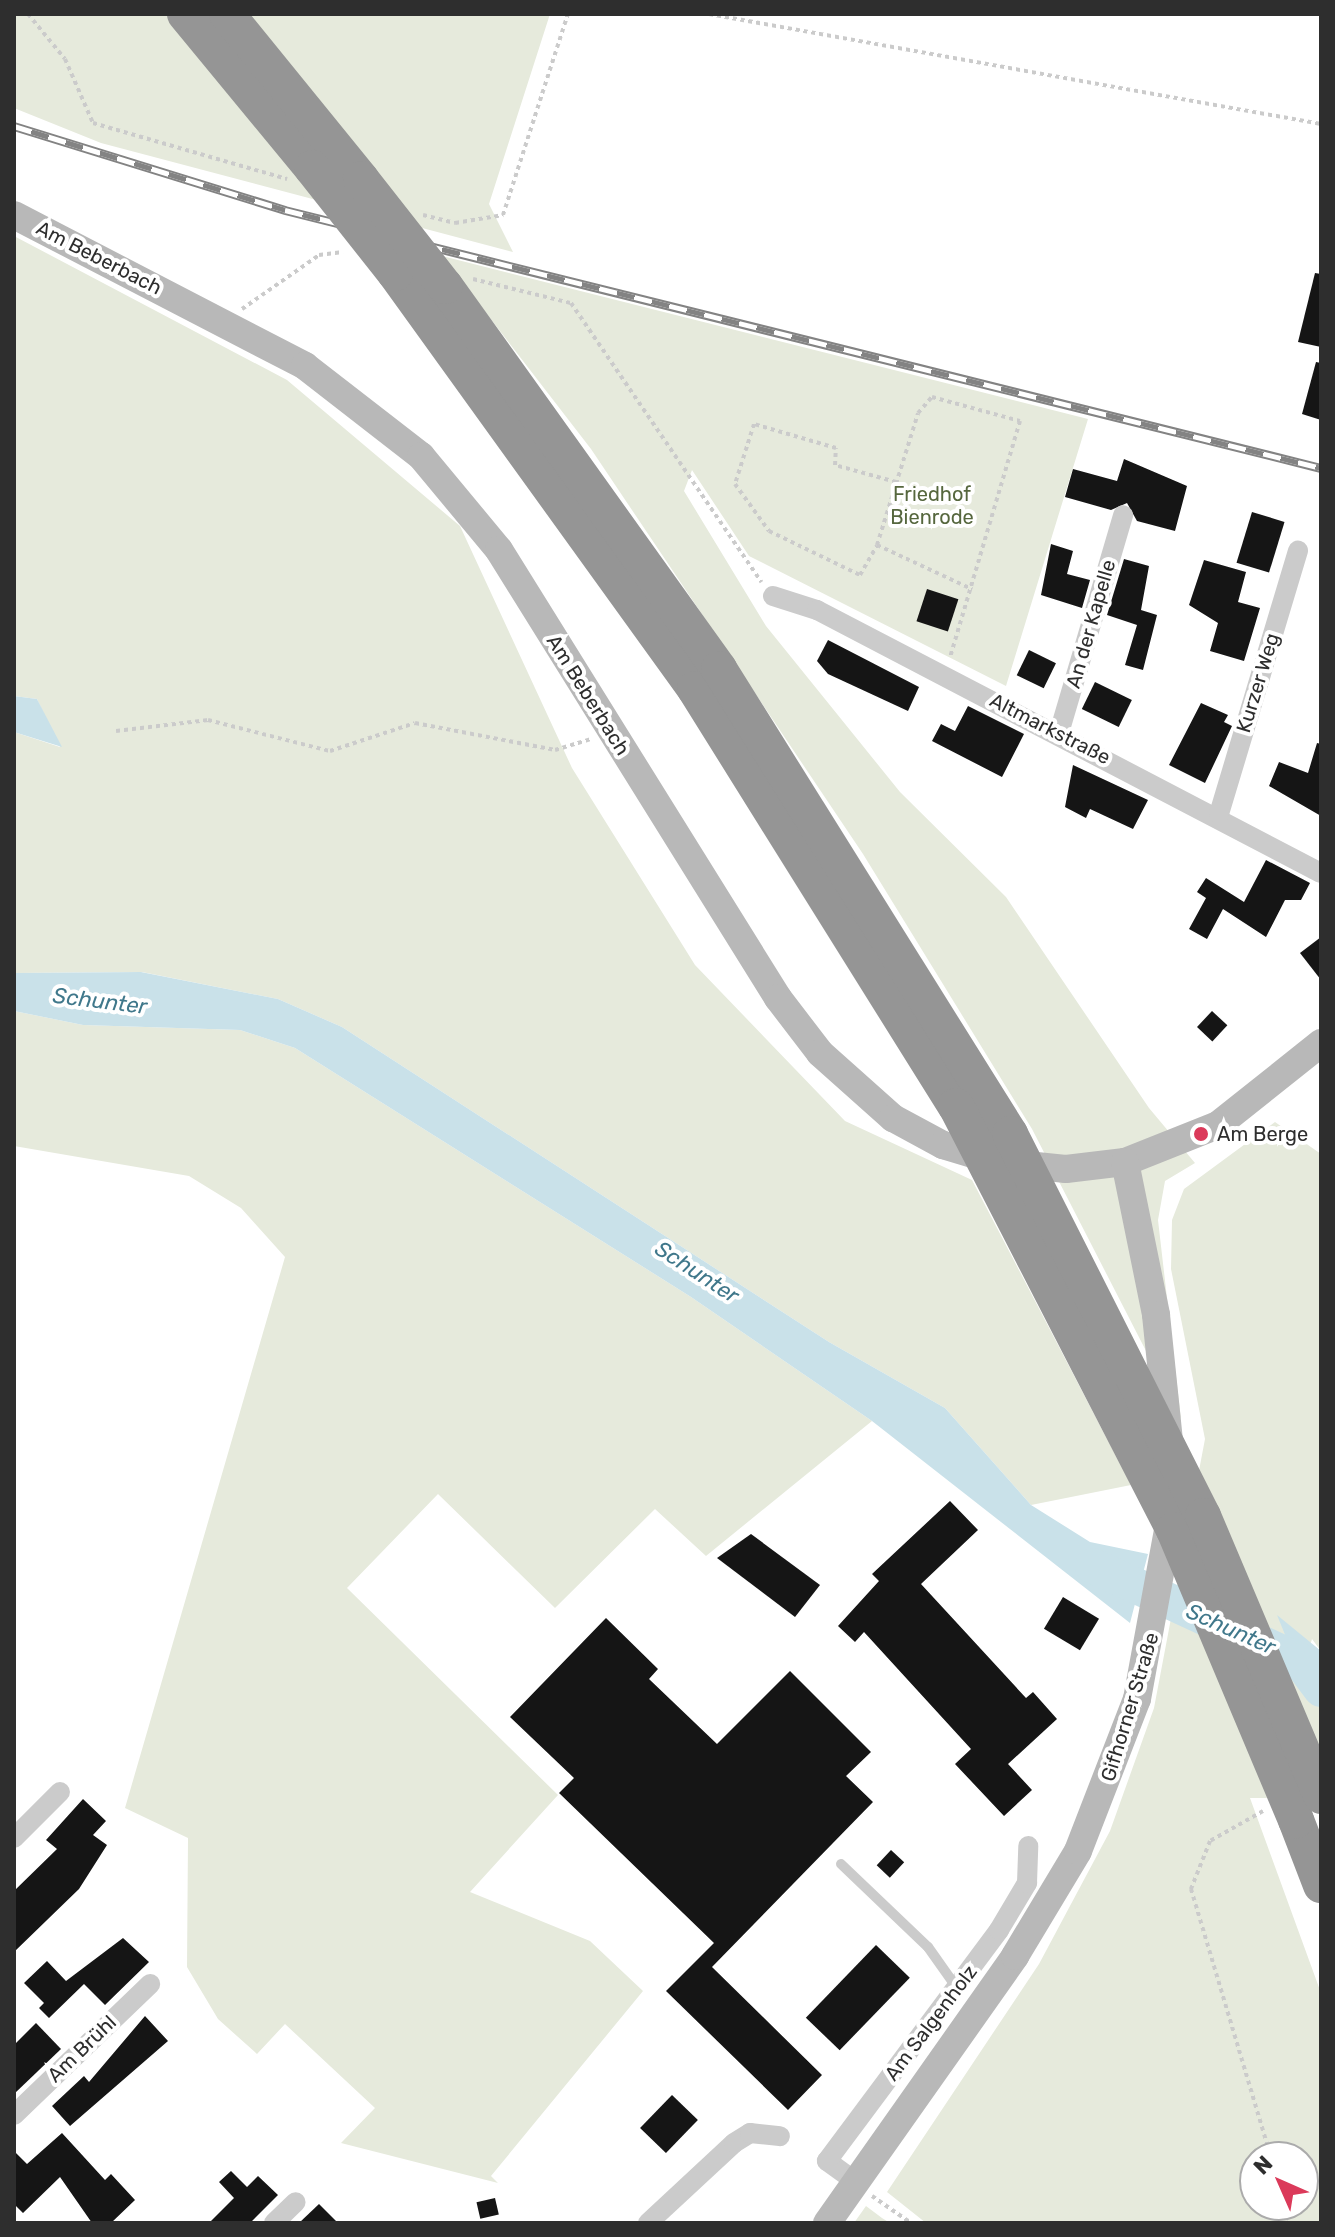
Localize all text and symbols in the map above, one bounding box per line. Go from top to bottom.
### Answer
street label: Am Beberbach [32,216,166,300]
park label: Friedhof Bienrode [890,483,974,530]
street label: An der Kapelle [1061,557,1121,691]
street label: Am Beberbach [541,630,635,760]
street label: Kurzer Weg [1231,630,1285,736]
street label: Altmarkstraße [986,688,1114,770]
water label: Schunter [51,982,149,1020]
place label: Am Berge [1217,1122,1308,1146]
marker: Am Berge [1192,1125,1210,1143]
water label: Schunter [650,1235,744,1309]
water label: Schunter [1182,1598,1280,1660]
street label: Gifhorner Straße [1096,1629,1164,1785]
street label: Am Salgenholz [880,1961,982,2085]
street label: Am Brühl [43,2010,121,2088]
north arrow [1239,2141,1319,2221]
text: N [1248,2150,1278,2180]

